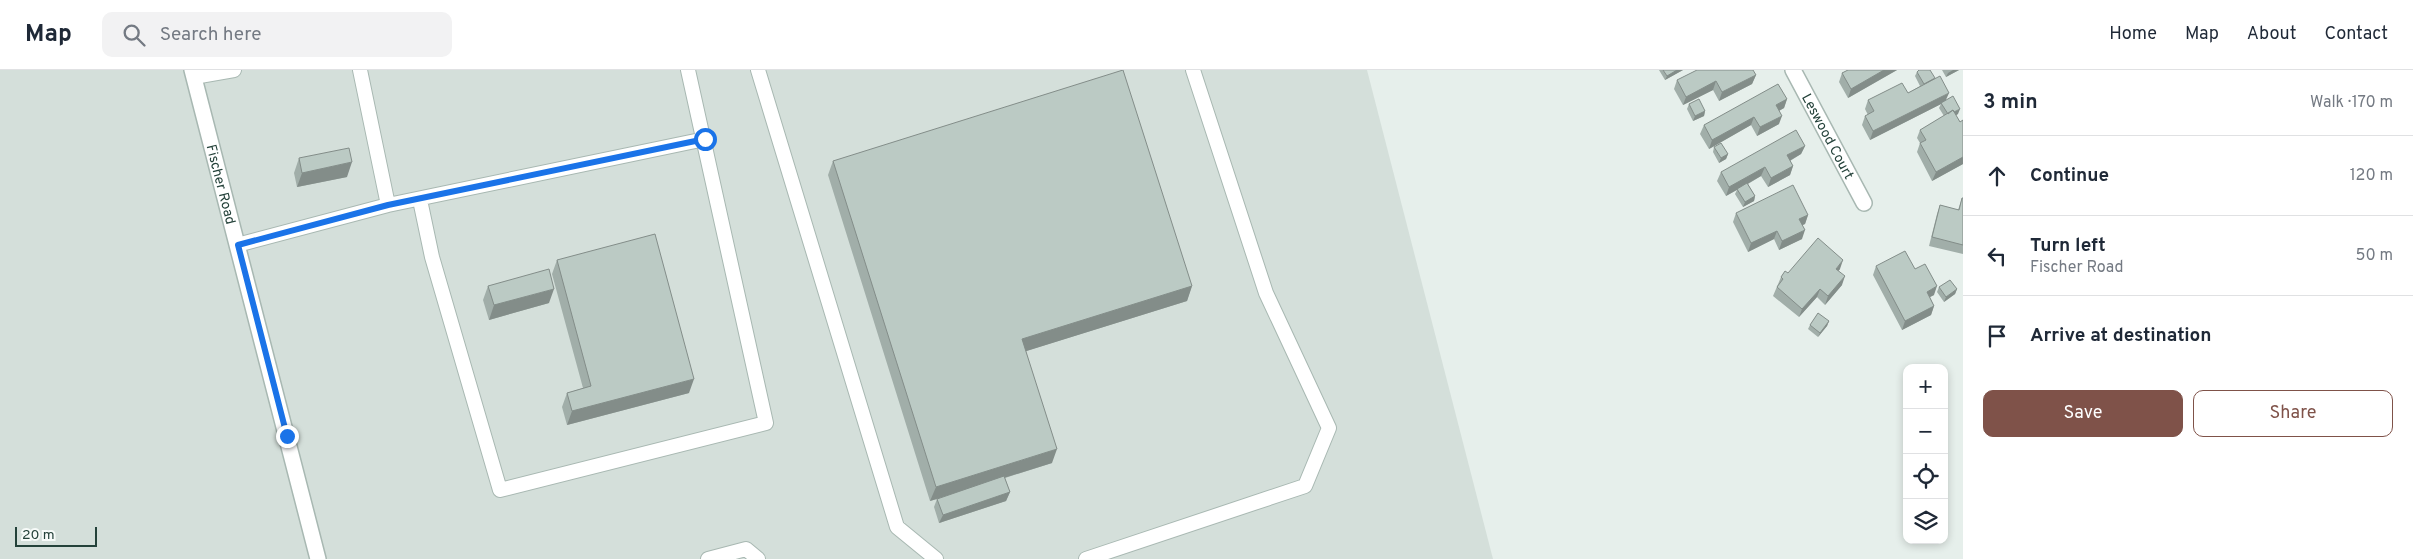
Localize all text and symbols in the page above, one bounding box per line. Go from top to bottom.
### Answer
search box [102,12,452,57]
text: Map [25,20,72,50]
icon: search [120,21,148,49]
text: Search here [160,23,261,47]
text: Home [2109,23,2157,46]
text: Map [2185,23,2219,46]
text: About [2247,23,2296,46]
text: Contact [2324,23,2388,46]
text: 3 min [1983,89,2038,116]
street label: Leswood Court [1797,91,1857,183]
text: Walk · 170 m [2310,93,2393,113]
route start [694,128,717,151]
street label: Fischer Road [202,143,238,226]
icon: ahead [1983,162,2011,190]
text: Continue [2030,164,2109,188]
text: 120 m [2350,166,2393,186]
text: Turn left [2030,234,2106,258]
icon: left [1983,242,2011,270]
text: 50 m [2356,246,2393,266]
text: Fischer Road [2030,258,2123,278]
icon: arrive [1983,322,2011,350]
text: Arrive at destination [2030,324,2211,348]
map controls [1903,364,1948,544]
button: + [1903,364,1948,409]
button: Save [1983,390,2183,437]
button: Share [2193,390,2393,437]
button: − [1903,409,1948,454]
route end [276,425,299,448]
button: locate [1903,454,1948,499]
button: layers [1903,499,1948,544]
scale bar [15,524,98,547]
text: 20 m [22,527,55,544]

